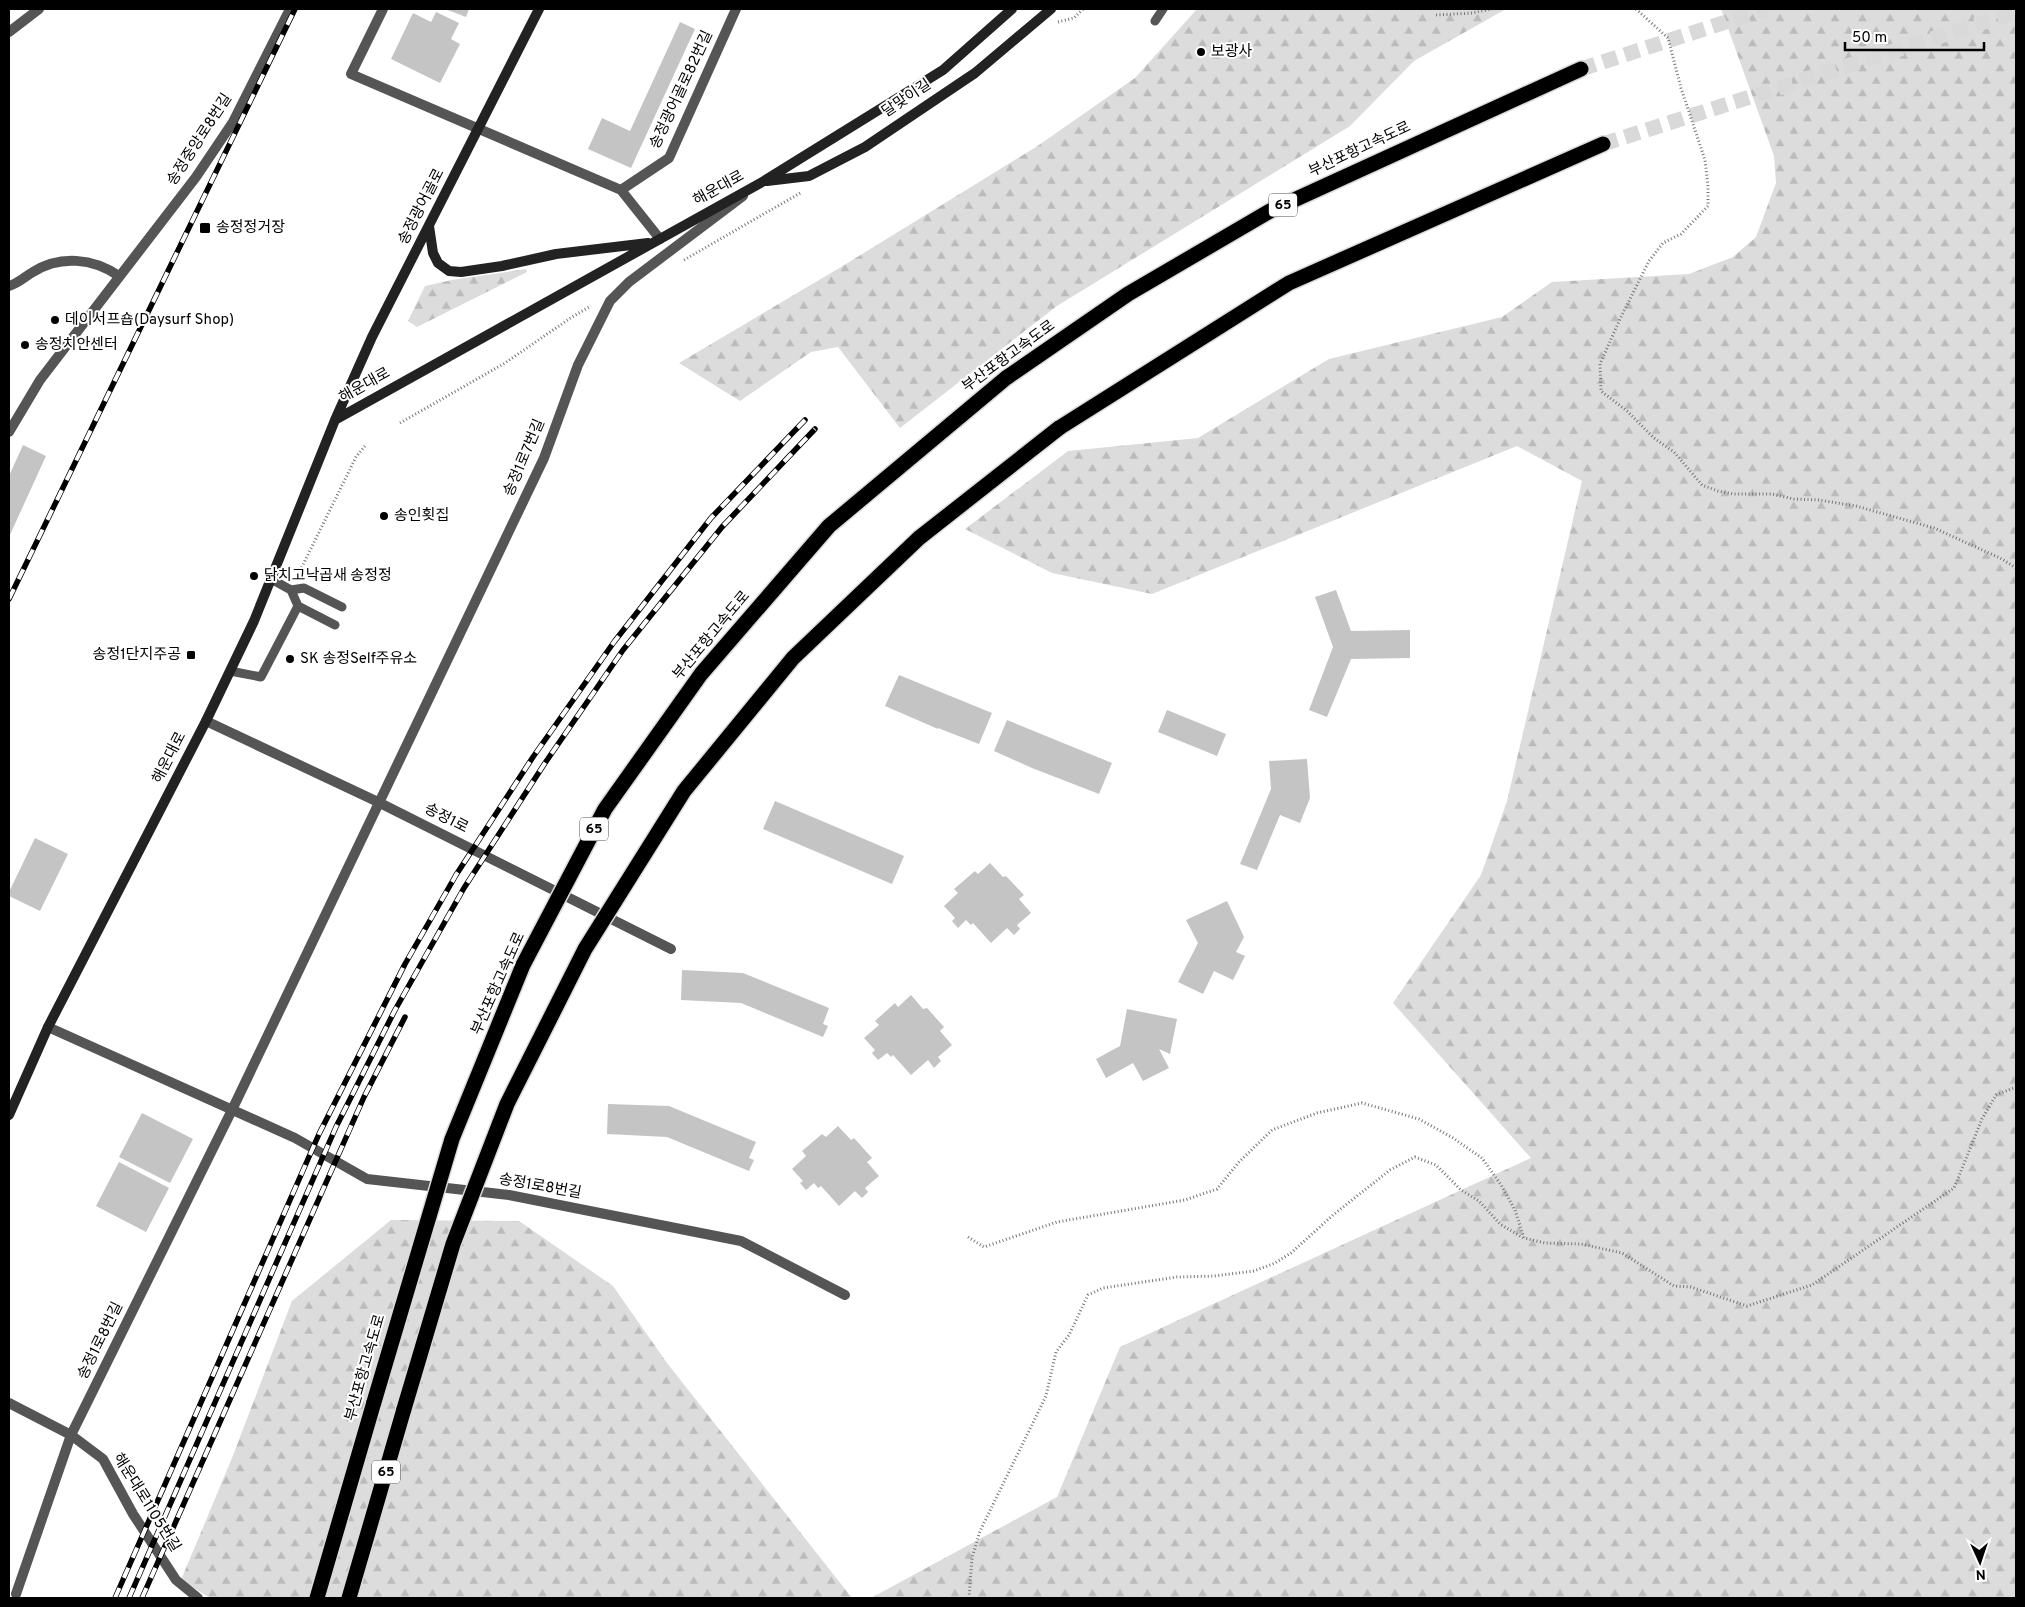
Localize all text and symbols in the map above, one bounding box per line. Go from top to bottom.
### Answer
scale bar [1845,20,1984,52]
street label: 송정광어골로82번길 [646,28,718,152]
text: 50 m [1852,29,1887,48]
place label: 보광사 [1211,43,1253,62]
marker: 보광사 [1195,46,1207,58]
street label: 달맞이길 [879,76,935,122]
street label: 송정중앙로8번길 [163,90,237,190]
street label: 부산포항고속도로 [1306,118,1414,182]
street label: 송정광어골로 [395,166,449,248]
street label: 해운대로 [690,167,748,211]
road number: 65 [1269,194,1297,216]
place label: 송정정거장 [216,219,285,238]
marker: 송정정거장 [198,221,212,235]
place label: 데이서프숍(Daysurf Shop) [65,311,234,330]
marker: 데이서프숍(Daysurf Shop) [49,314,61,326]
street label: 부산포항고속도로 [959,317,1059,397]
place label: 송정치안센터 [35,336,118,355]
marker: 송정치안센터 [19,339,31,351]
street label: 해운대로 [336,364,394,408]
street label: 송정1로7번길 [500,416,550,500]
place label: 송인횟집 [394,506,449,526]
marker: 송인횟집 [378,510,390,522]
place label: 닭치고낙곱새 송정정 [264,567,392,586]
marker: 닭치고낙곱새 송정정 [248,570,260,582]
street label: 부산포항고속도로 [669,588,755,684]
place label: 송정1단지주공 [93,646,181,665]
marker: 송정1단지주공 [185,649,197,661]
place label: SK 송정Self주유소 [300,650,417,669]
marker: SK 송정Self주유소 [284,653,296,665]
street label: 해운대로 [149,729,191,787]
street label: 송정1로 [421,800,471,838]
road number: 65 [580,818,608,841]
street label: 부산포항고속도로 [468,930,530,1038]
street label: 송정1로8번길 [497,1170,583,1204]
street label: 송정1로8번길 [74,1299,128,1383]
street label: 부산포항고속도로 [342,1312,390,1424]
street label: 해운대로1105번길 [108,1450,184,1556]
road number: 65 [372,1460,400,1484]
north arrow [1955,1537,2005,1587]
text: N [1975,1565,1986,1582]

